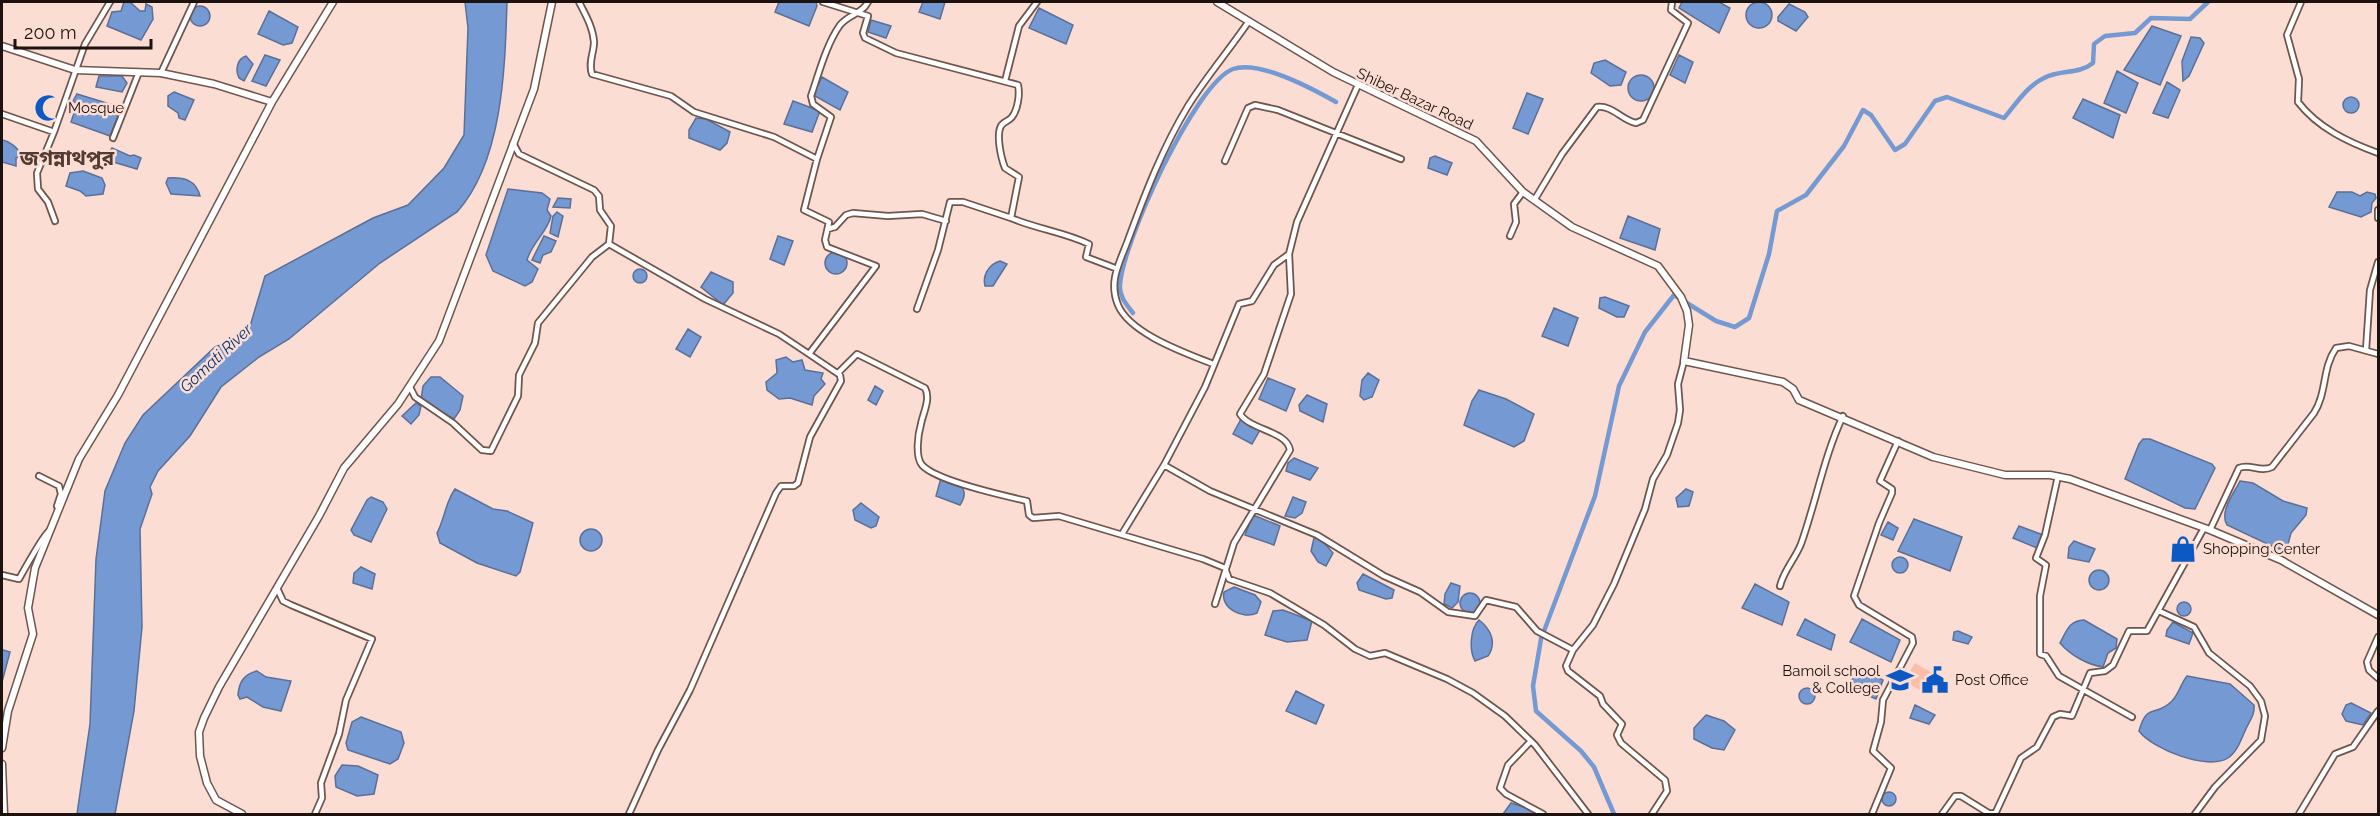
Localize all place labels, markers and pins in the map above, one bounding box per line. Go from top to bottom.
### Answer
mosque icon: Mosque [33,93,63,123]
place label: Mosque [68,99,124,117]
shop icon: Shopping Center [2168,534,2198,564]
place label: Shopping Center [2203,540,2321,558]
place label: Bamoil school & College [1782,662,1881,697]
school or university icon: Bamoil school & College [1885,665,1915,695]
public building icon: Post Office [1920,665,1950,695]
place label: Post Office [1955,671,2029,689]

